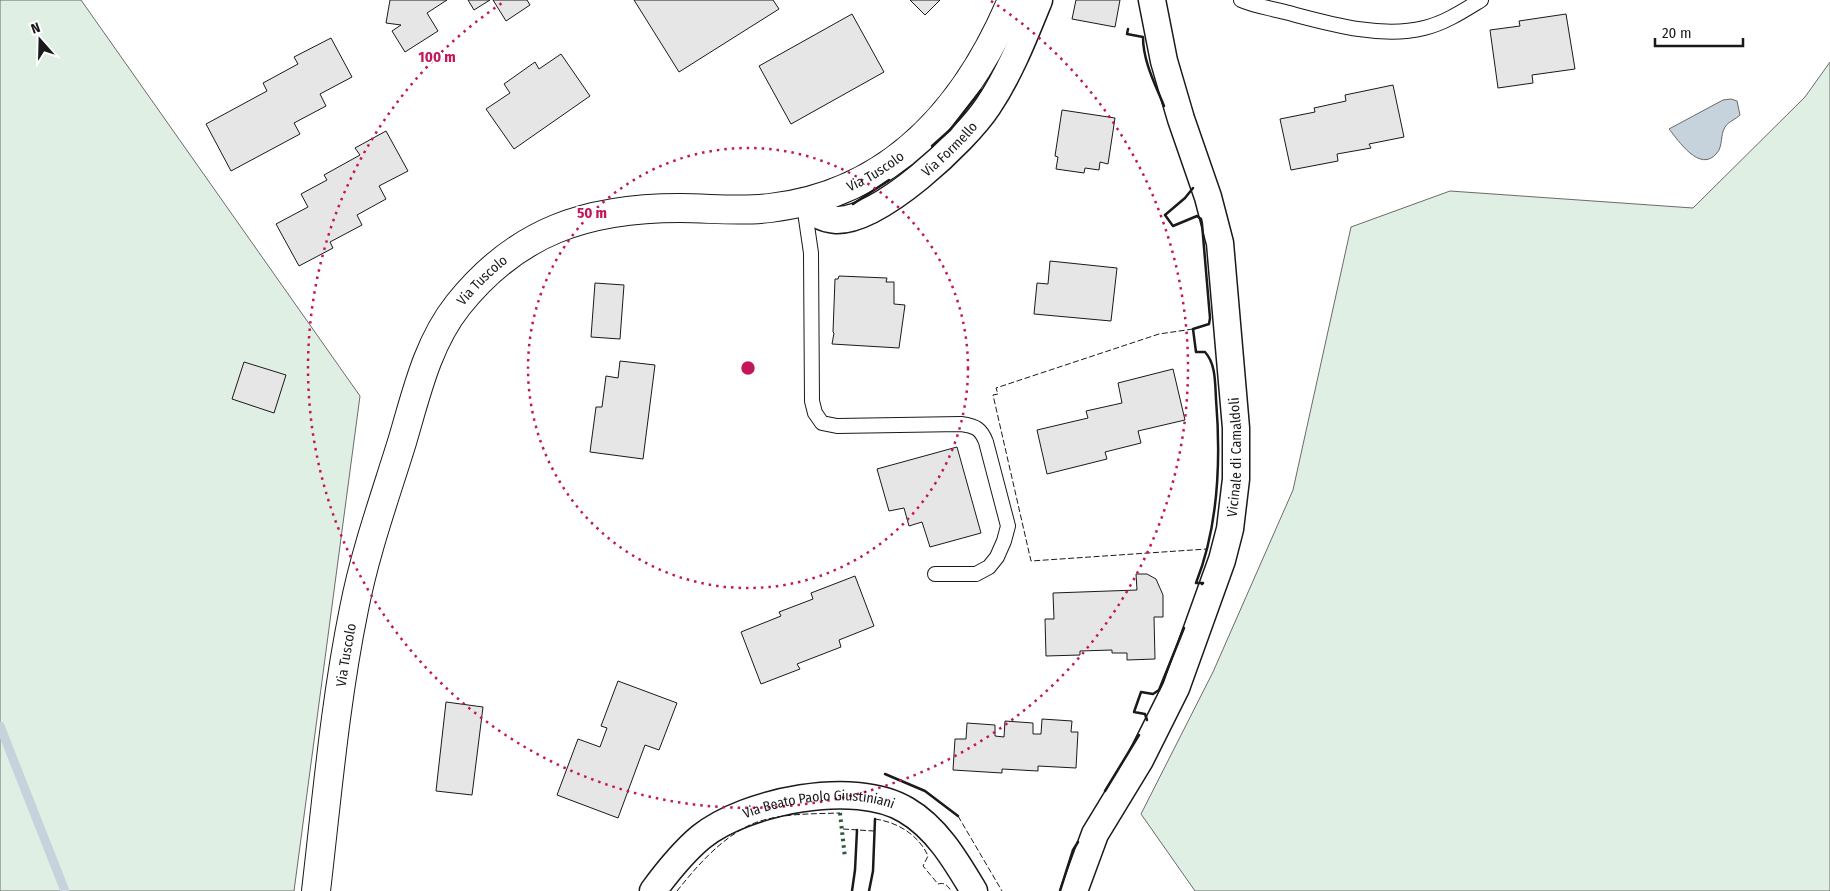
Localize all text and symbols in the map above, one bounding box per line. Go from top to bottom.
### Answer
north arrow [15,15,65,65]
scale bar [1655,15,1742,47]
text: N [29,19,43,38]
text: 20 m [1662,24,1692,42]
text: 100 m [418,48,456,66]
street label: Via Formello [918,118,981,180]
street label: Via Tuscolo [844,148,908,195]
text: 50 m [577,204,607,222]
street label: Via Tuscolo [453,252,511,309]
centre of rings [739,359,757,377]
street label: Vicinale di Camaldoli [1224,397,1245,518]
street label: Via Tuscolo [333,622,360,688]
street label: Via Beato Paolo Giustiniani [741,787,897,822]

